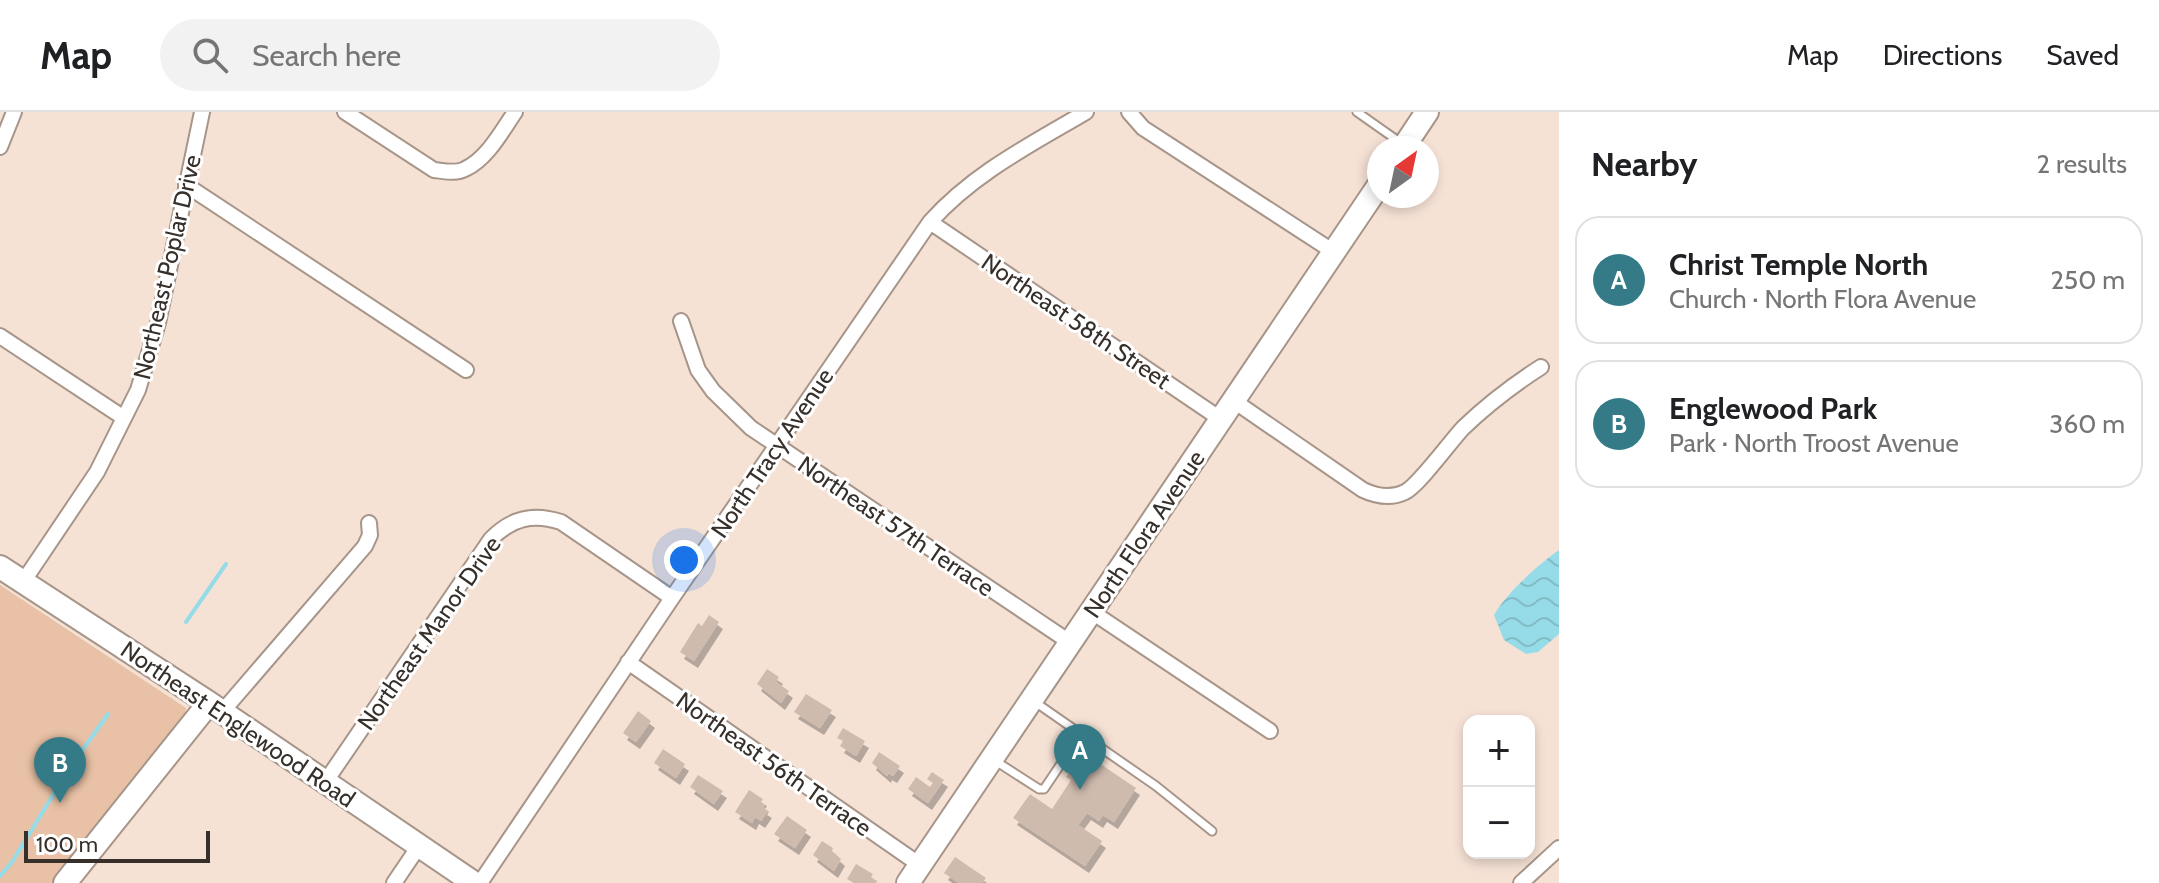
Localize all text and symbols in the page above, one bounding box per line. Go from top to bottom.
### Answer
search box [160,19,720,91]
text: Map [40,32,112,79]
icon: search [188,33,232,77]
text: Search here [252,37,401,74]
text: Map [1787,38,1839,72]
text: Directions [1883,38,2002,72]
text: Saved [2046,38,2119,72]
north arrow [1367,136,1439,208]
text: Nearby [1591,143,1698,185]
text: 2 results [2036,148,2127,180]
street label: Northeast Poplar Drive [127,152,207,382]
text: Christ Temple North [1669,246,1928,283]
street label: Northeast 58th Street [976,247,1176,395]
text: A [1611,264,1627,296]
text: 250 m [2051,264,2125,296]
text: Church · North Flora Avenue [1669,283,1976,315]
street label: North Tracy Avenue [705,363,839,543]
text: Englewood Park [1669,390,1877,427]
text: B [1611,408,1627,440]
text: 360 m [2049,408,2125,440]
text: Park · North Troost Avenue [1669,427,1959,459]
street label: North Flora Avenue [1077,445,1211,623]
street label: Northeast 57th Terrace [793,450,999,602]
street label: Northeast Manor Drive [351,530,507,736]
your location [664,540,704,580]
street label: Northeast Englewood Road [115,635,361,813]
street label: Northeast 56th Terrace [671,686,877,842]
map controls [1463,715,1535,859]
button: + [1463,715,1535,787]
pin: A [1054,724,1106,790]
pin: B [34,737,86,803]
button: − [1463,787,1535,859]
scale bar [24,827,210,863]
text: 100 m [36,831,98,858]

